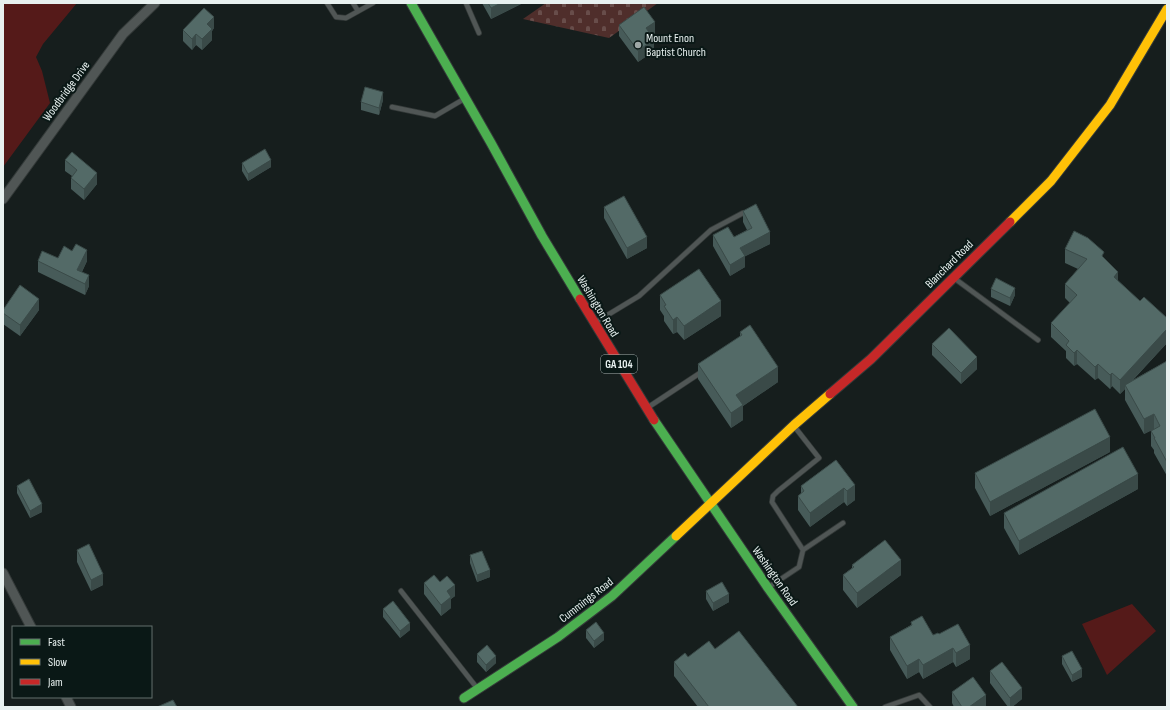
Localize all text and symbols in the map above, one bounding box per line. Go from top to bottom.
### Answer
place label: Mount Enon Baptist Church [646,31,706,60]
marker: Mount Enon Baptist Church [633,40,643,50]
street label: Woodbridge Drive [40,58,93,124]
street label: Blanchard Road [922,237,977,292]
street label: Washington Road [573,273,622,340]
road number: GA 104 [601,355,637,373]
street label: Washington Road [749,544,801,609]
street label: Cummings Road [556,575,616,626]
legend [12,626,152,698]
text: Fast [48,635,65,650]
text: Slow [48,655,67,670]
text: Jam [47,675,63,690]

